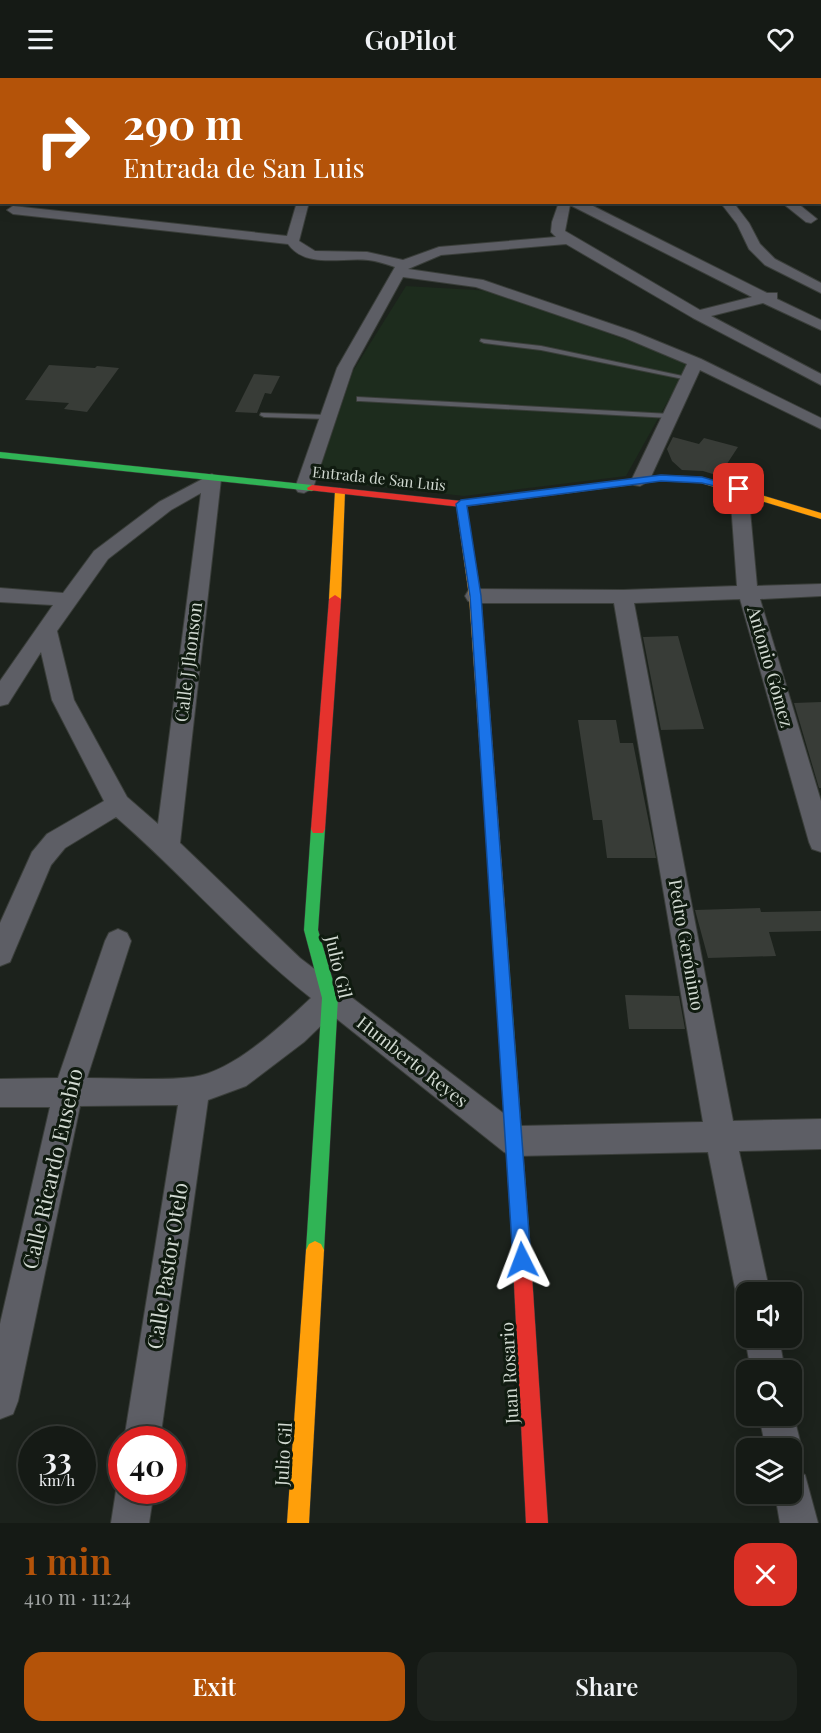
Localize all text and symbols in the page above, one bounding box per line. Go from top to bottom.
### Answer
text: GoPilot [365,21,456,57]
icon: menu [24,23,57,56]
icon: heart [764,23,797,56]
text: 290 m [123,95,243,151]
icon: right [24,102,102,180]
text: Entrada de San Luis [123,149,365,185]
street label: Entrada de San Luis [311,461,447,495]
pin [713,463,764,514]
icon: arrive [722,472,755,505]
street label: Calle J Jhonson [169,600,207,723]
street label: Antonio Gómez [742,602,800,730]
street label: Pedro Gerónimo [664,877,710,1013]
street label: Julio Gil [320,932,358,1001]
street label: Humberto Reyes [352,1010,473,1112]
street label: Calle Ricardo Eusebio [14,1065,88,1272]
street label: Calle Pastor Otelo [139,1180,193,1351]
position arrow [490,1228,554,1292]
map controls [736,1282,802,1504]
button: sound [736,1282,802,1348]
street label: Juan Rosario [494,1321,524,1426]
button: search [736,1360,802,1426]
street label: Julio Gil [269,1421,297,1488]
speed limit sign: 40 [108,1426,186,1504]
text: 33 [42,1438,72,1478]
button: layers [736,1438,802,1504]
text: km/h [39,1470,75,1490]
text: 1 min [24,1536,112,1584]
button: close [734,1543,797,1606]
text: 410 m · 11:24 [24,1583,131,1610]
button: Exit [24,1652,405,1721]
button: Share [417,1652,797,1721]

